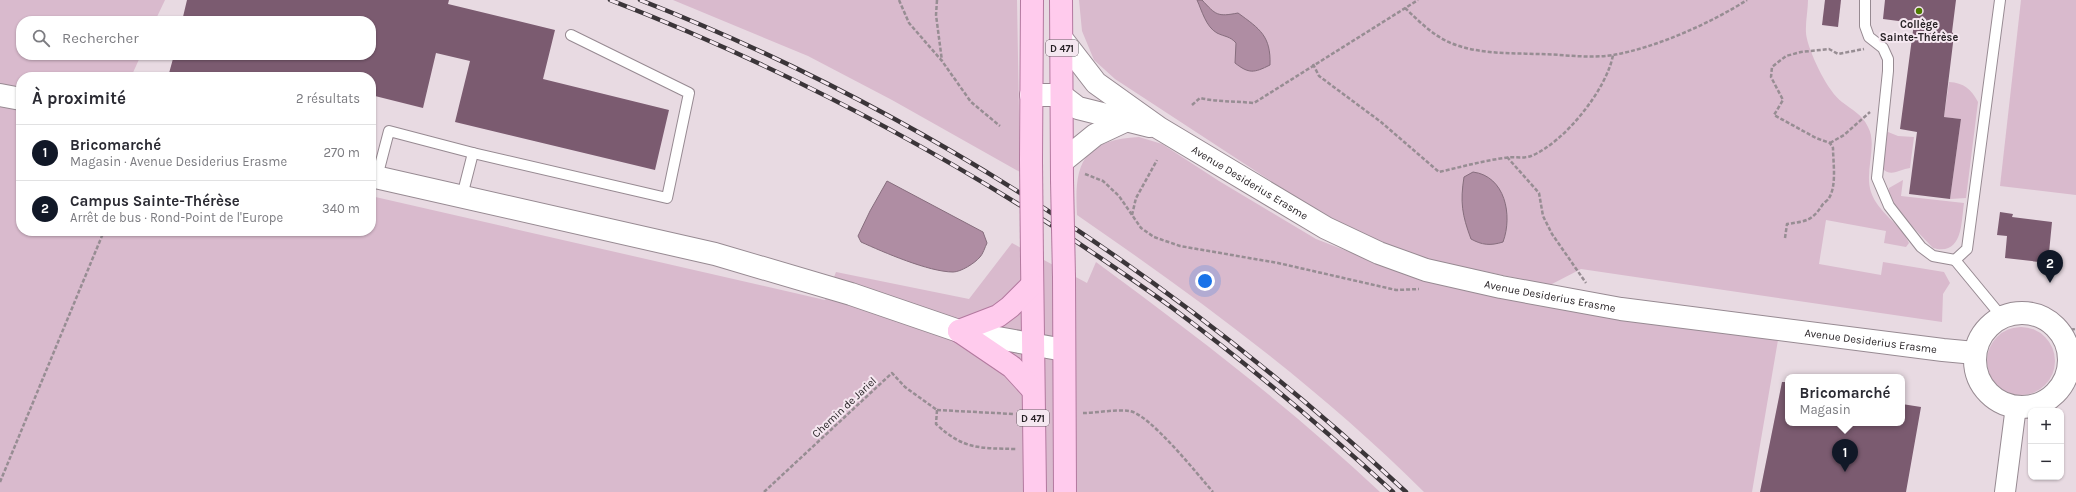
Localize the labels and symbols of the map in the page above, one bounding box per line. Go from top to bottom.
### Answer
marker: Collège Sainte-Thérèse [1914,6,1924,16]
place label: Collège Sainte-Thérèse [1880,18,1958,44]
road number: D 471 [1046,40,1078,56]
street label: Avenue Desiderius Erasme [1189,143,1310,223]
pin: 2 [2037,250,2063,283]
your location [1195,271,1215,291]
street label: Avenue Desiderius Erasme [1483,277,1617,315]
street label: Avenue Desiderius Erasme [1804,326,1938,356]
street label: Chemin de Jariel [810,374,879,440]
road number: D 471 [1017,410,1049,426]
pin: 1 [1832,439,1858,472]

